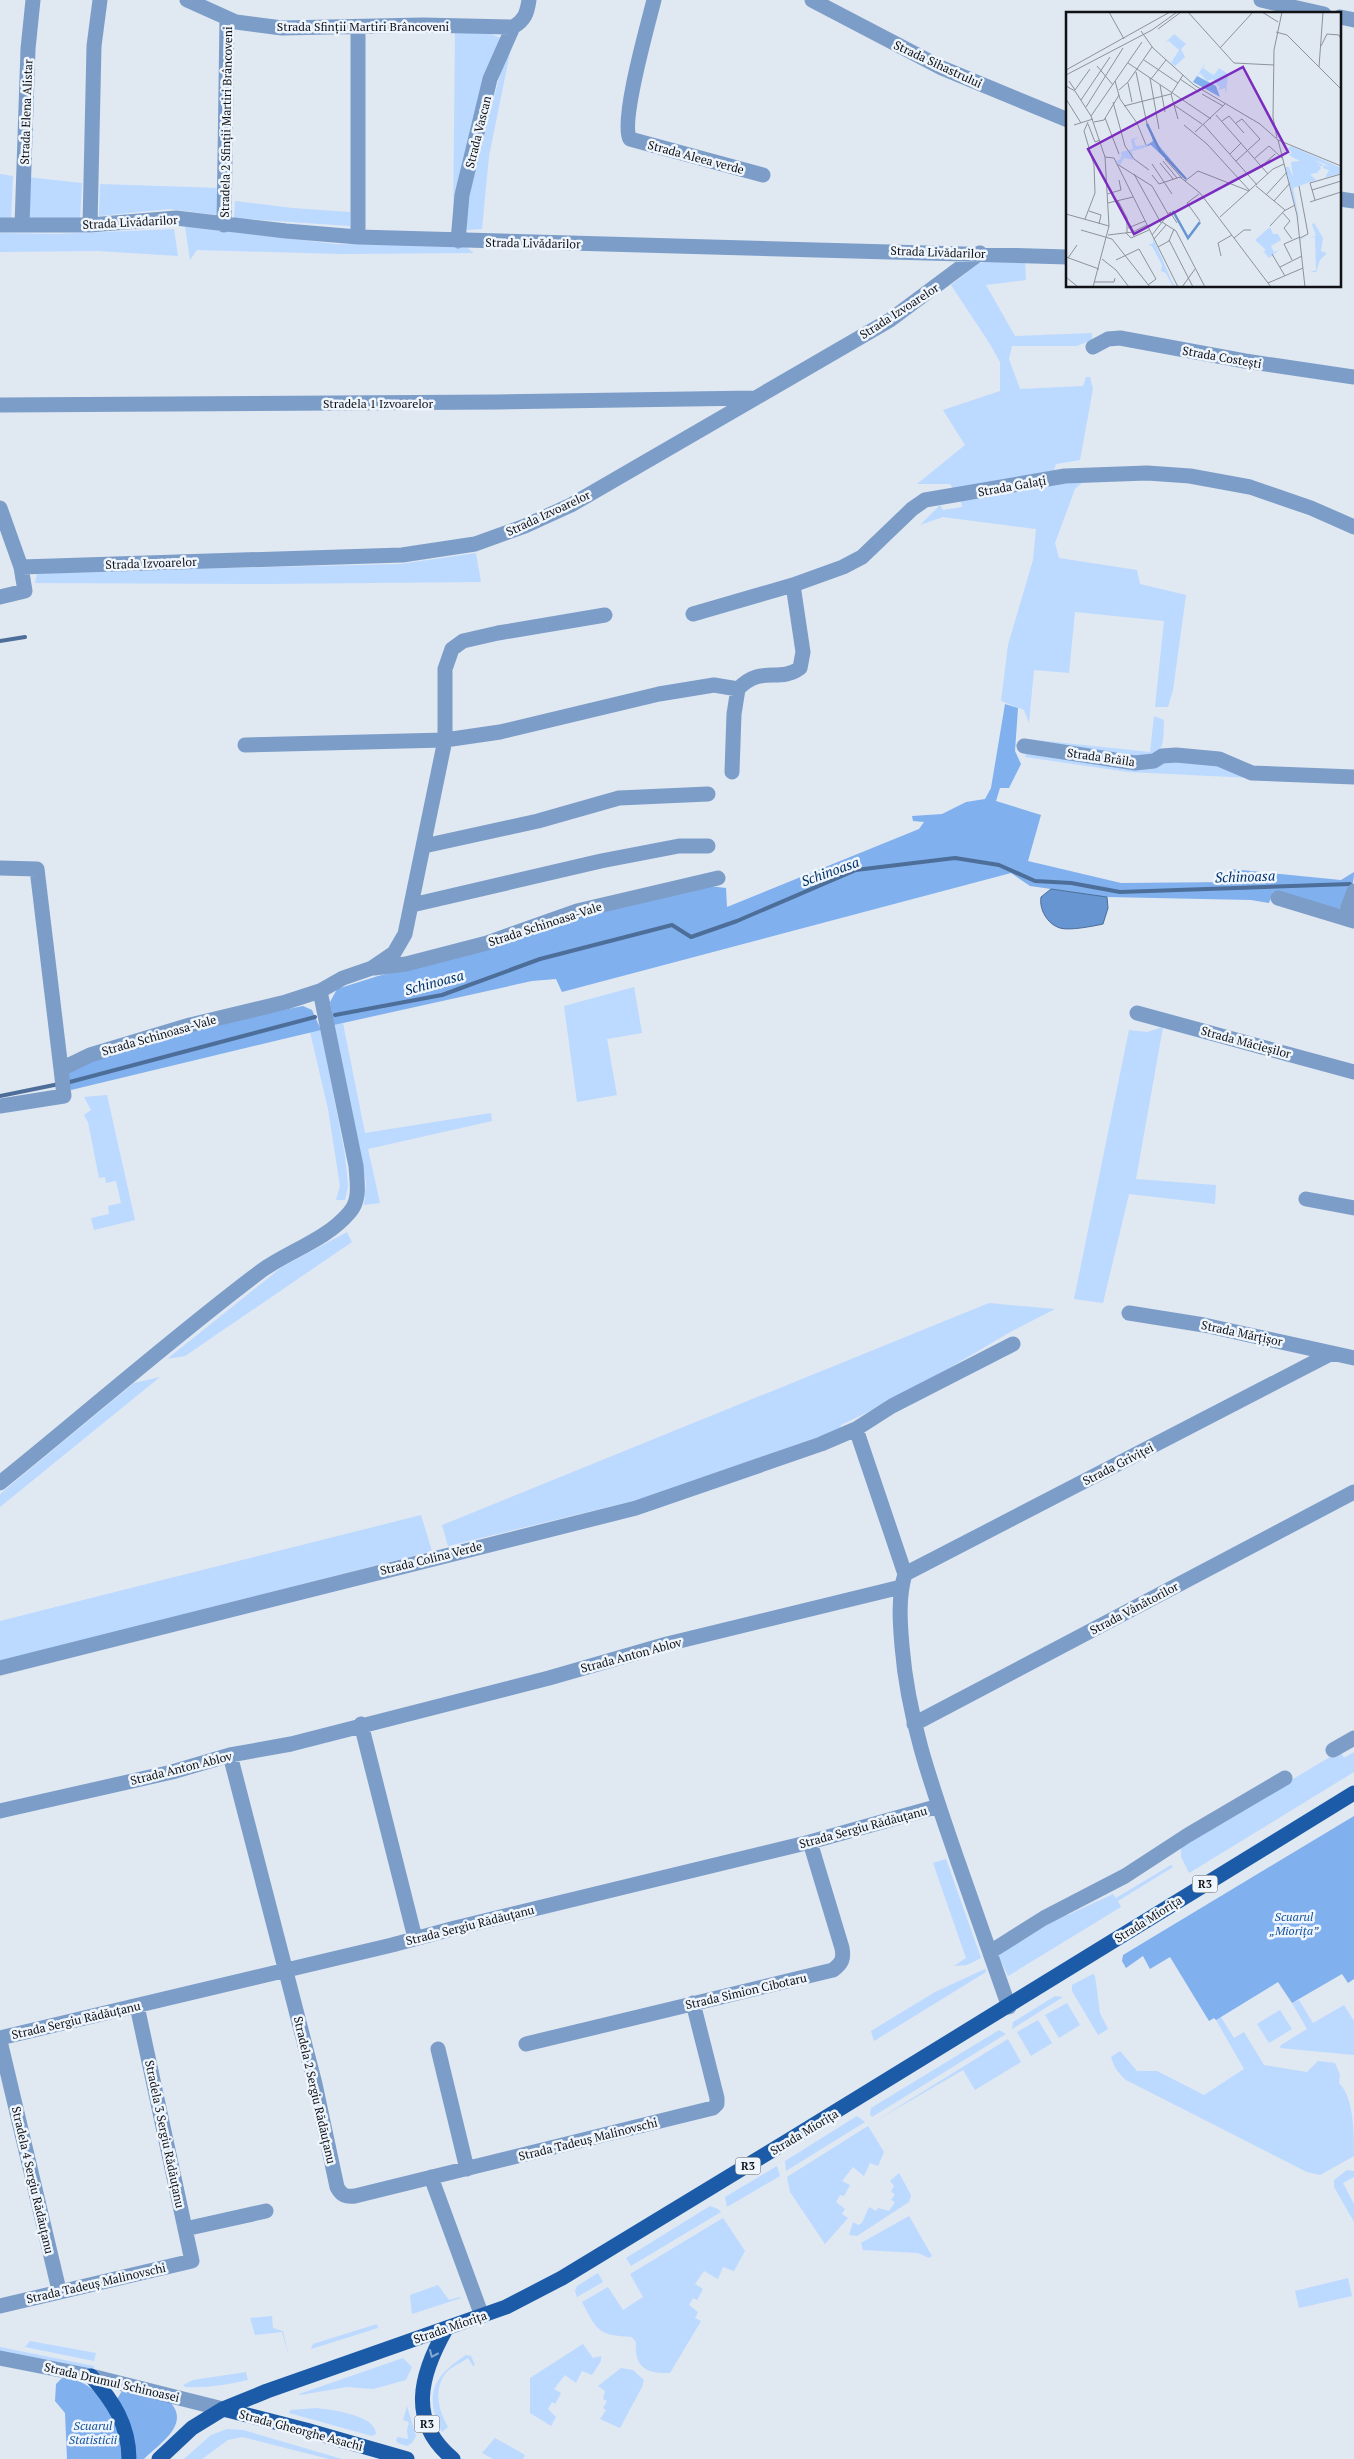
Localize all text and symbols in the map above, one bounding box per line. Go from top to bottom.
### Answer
inset map [1066,12,1342,288]
street label: Strada Sfinții Martiri Brâncoveni [277,19,450,35]
street label: Stradela 2 Sfinții Martiri Brâncoveni [217,26,236,218]
street label: Strada Sihastrului [892,37,985,91]
street label: Strada Elena Alistar [17,59,35,165]
street label: Strada Vascan [462,94,494,170]
street label: Strada Aleea verde [646,137,746,177]
street label: Strada Livădarilor [82,212,178,232]
street label: Strada Livădarilor [485,235,581,251]
street label: Strada Livădarilor [890,243,986,261]
street label: Strada Izvoarelor [857,280,942,342]
street label: Strada Costești [1181,343,1263,372]
street label: Stradela 1 Izvoarelor [323,396,433,411]
street label: Strada Galați [977,473,1048,500]
street label: Strada Izvoarelor [504,487,593,539]
street label: Strada Izvoarelor [105,554,197,572]
street label: Strada Brăila [1066,745,1136,769]
water label: Schinoasa [798,852,862,890]
water label: Schinoasa [1214,865,1276,887]
street label: Strada Schinoasa-Vale [486,899,604,949]
water label: Schinoasa [402,965,466,999]
street label: Strada Schinoasa-Vale [100,1011,218,1059]
street label: Strada Măcieșilor [1199,1023,1293,1062]
street label: Strada Mărțișor [1200,1317,1284,1350]
street label: Strada Griviței [1080,1440,1157,1489]
street label: Strada Colina Verde [378,1538,484,1578]
street label: Strada Vânătorilor [1087,1578,1181,1638]
street label: Strada Anton Ablov [579,1634,684,1676]
street label: Strada Anton Ablov [129,1748,234,1788]
street label: Strada Sergiu Rădăuțanu [797,1803,929,1852]
road number: R3 [1192,1876,1218,1892]
street label: Strada Miorița [1112,1892,1185,1946]
street label: Strada Sergiu Rădăuțanu [404,1902,536,1949]
park label: Scuarul „Miorița” [1269,1909,1319,1938]
street label: Strada Simion Cibotaru [684,1970,808,2012]
street label: Strada Sergiu Rădăuțanu [10,1998,142,2043]
street label: Stradela 2 Sergiu Rădăuțanu [290,2015,339,2165]
street label: Stradela 3 Sergiu Rădăuțanu [141,2059,188,2210]
street label: Stradela 4 Sergiu Rădăuțanu [8,2105,57,2255]
street label: Strada Miorița [767,2106,841,2159]
street label: Strada Tadeuș Malinovschi [517,2114,660,2165]
road number: R3 [736,2158,760,2174]
street label: Strada Tadeuș Malinovschi [25,2260,168,2307]
street label: Strada Miorița [411,2307,489,2348]
one-way arrow [429,2349,440,2358]
street label: Strada Drumul Schinoasei [43,2359,181,2405]
street label: Strada Gheorghe Asachi [237,2406,365,2454]
road number: R3 [414,2416,440,2432]
park label: Scuarul Statisticii [69,2418,118,2447]

